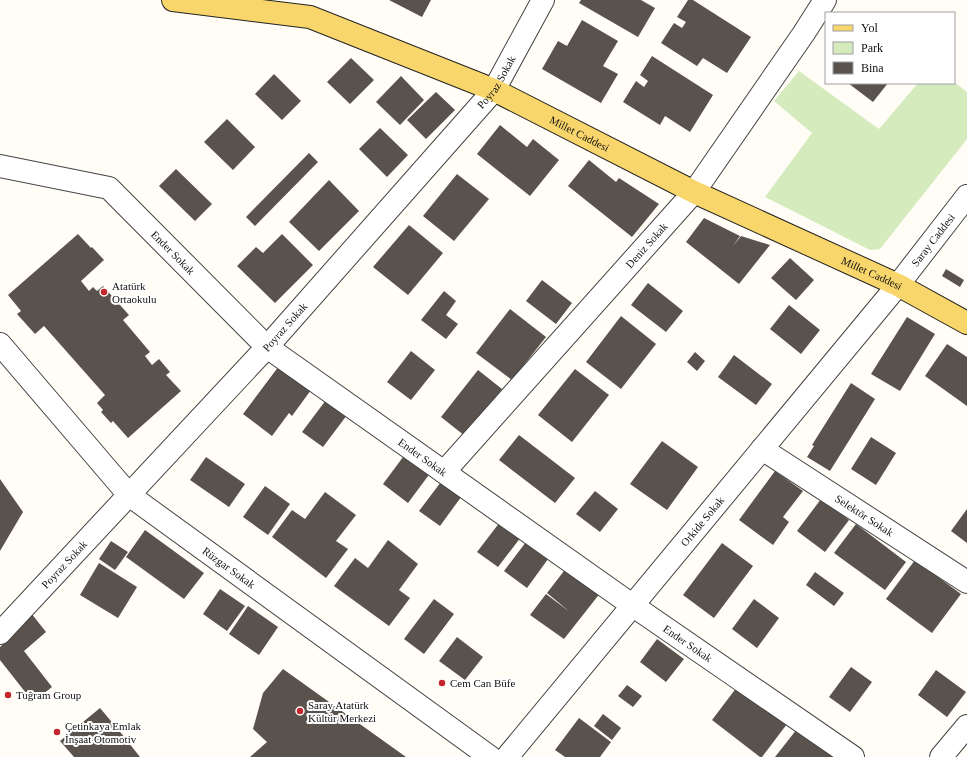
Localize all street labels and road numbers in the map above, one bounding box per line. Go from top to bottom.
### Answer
street label: Poyraz Sokak [475,53,518,111]
street label: Millet Caddesi [548,113,611,154]
street label: Saray Caddesi [909,211,957,269]
street label: Deniz Sokak [623,220,670,270]
street label: Ender Sokak [149,228,198,277]
street label: Millet Caddesi [840,254,904,292]
street label: Poyraz Sokak [260,300,310,354]
street label: Ender Sokak [396,436,450,479]
street label: Selektör Sokak [833,492,896,539]
street label: Orkide Sokak [678,494,727,549]
street label: Poyraz Sokak [39,538,90,591]
street label: Rüzgar Sokak [200,544,258,591]
street label: Ender Sokak [661,622,715,665]

